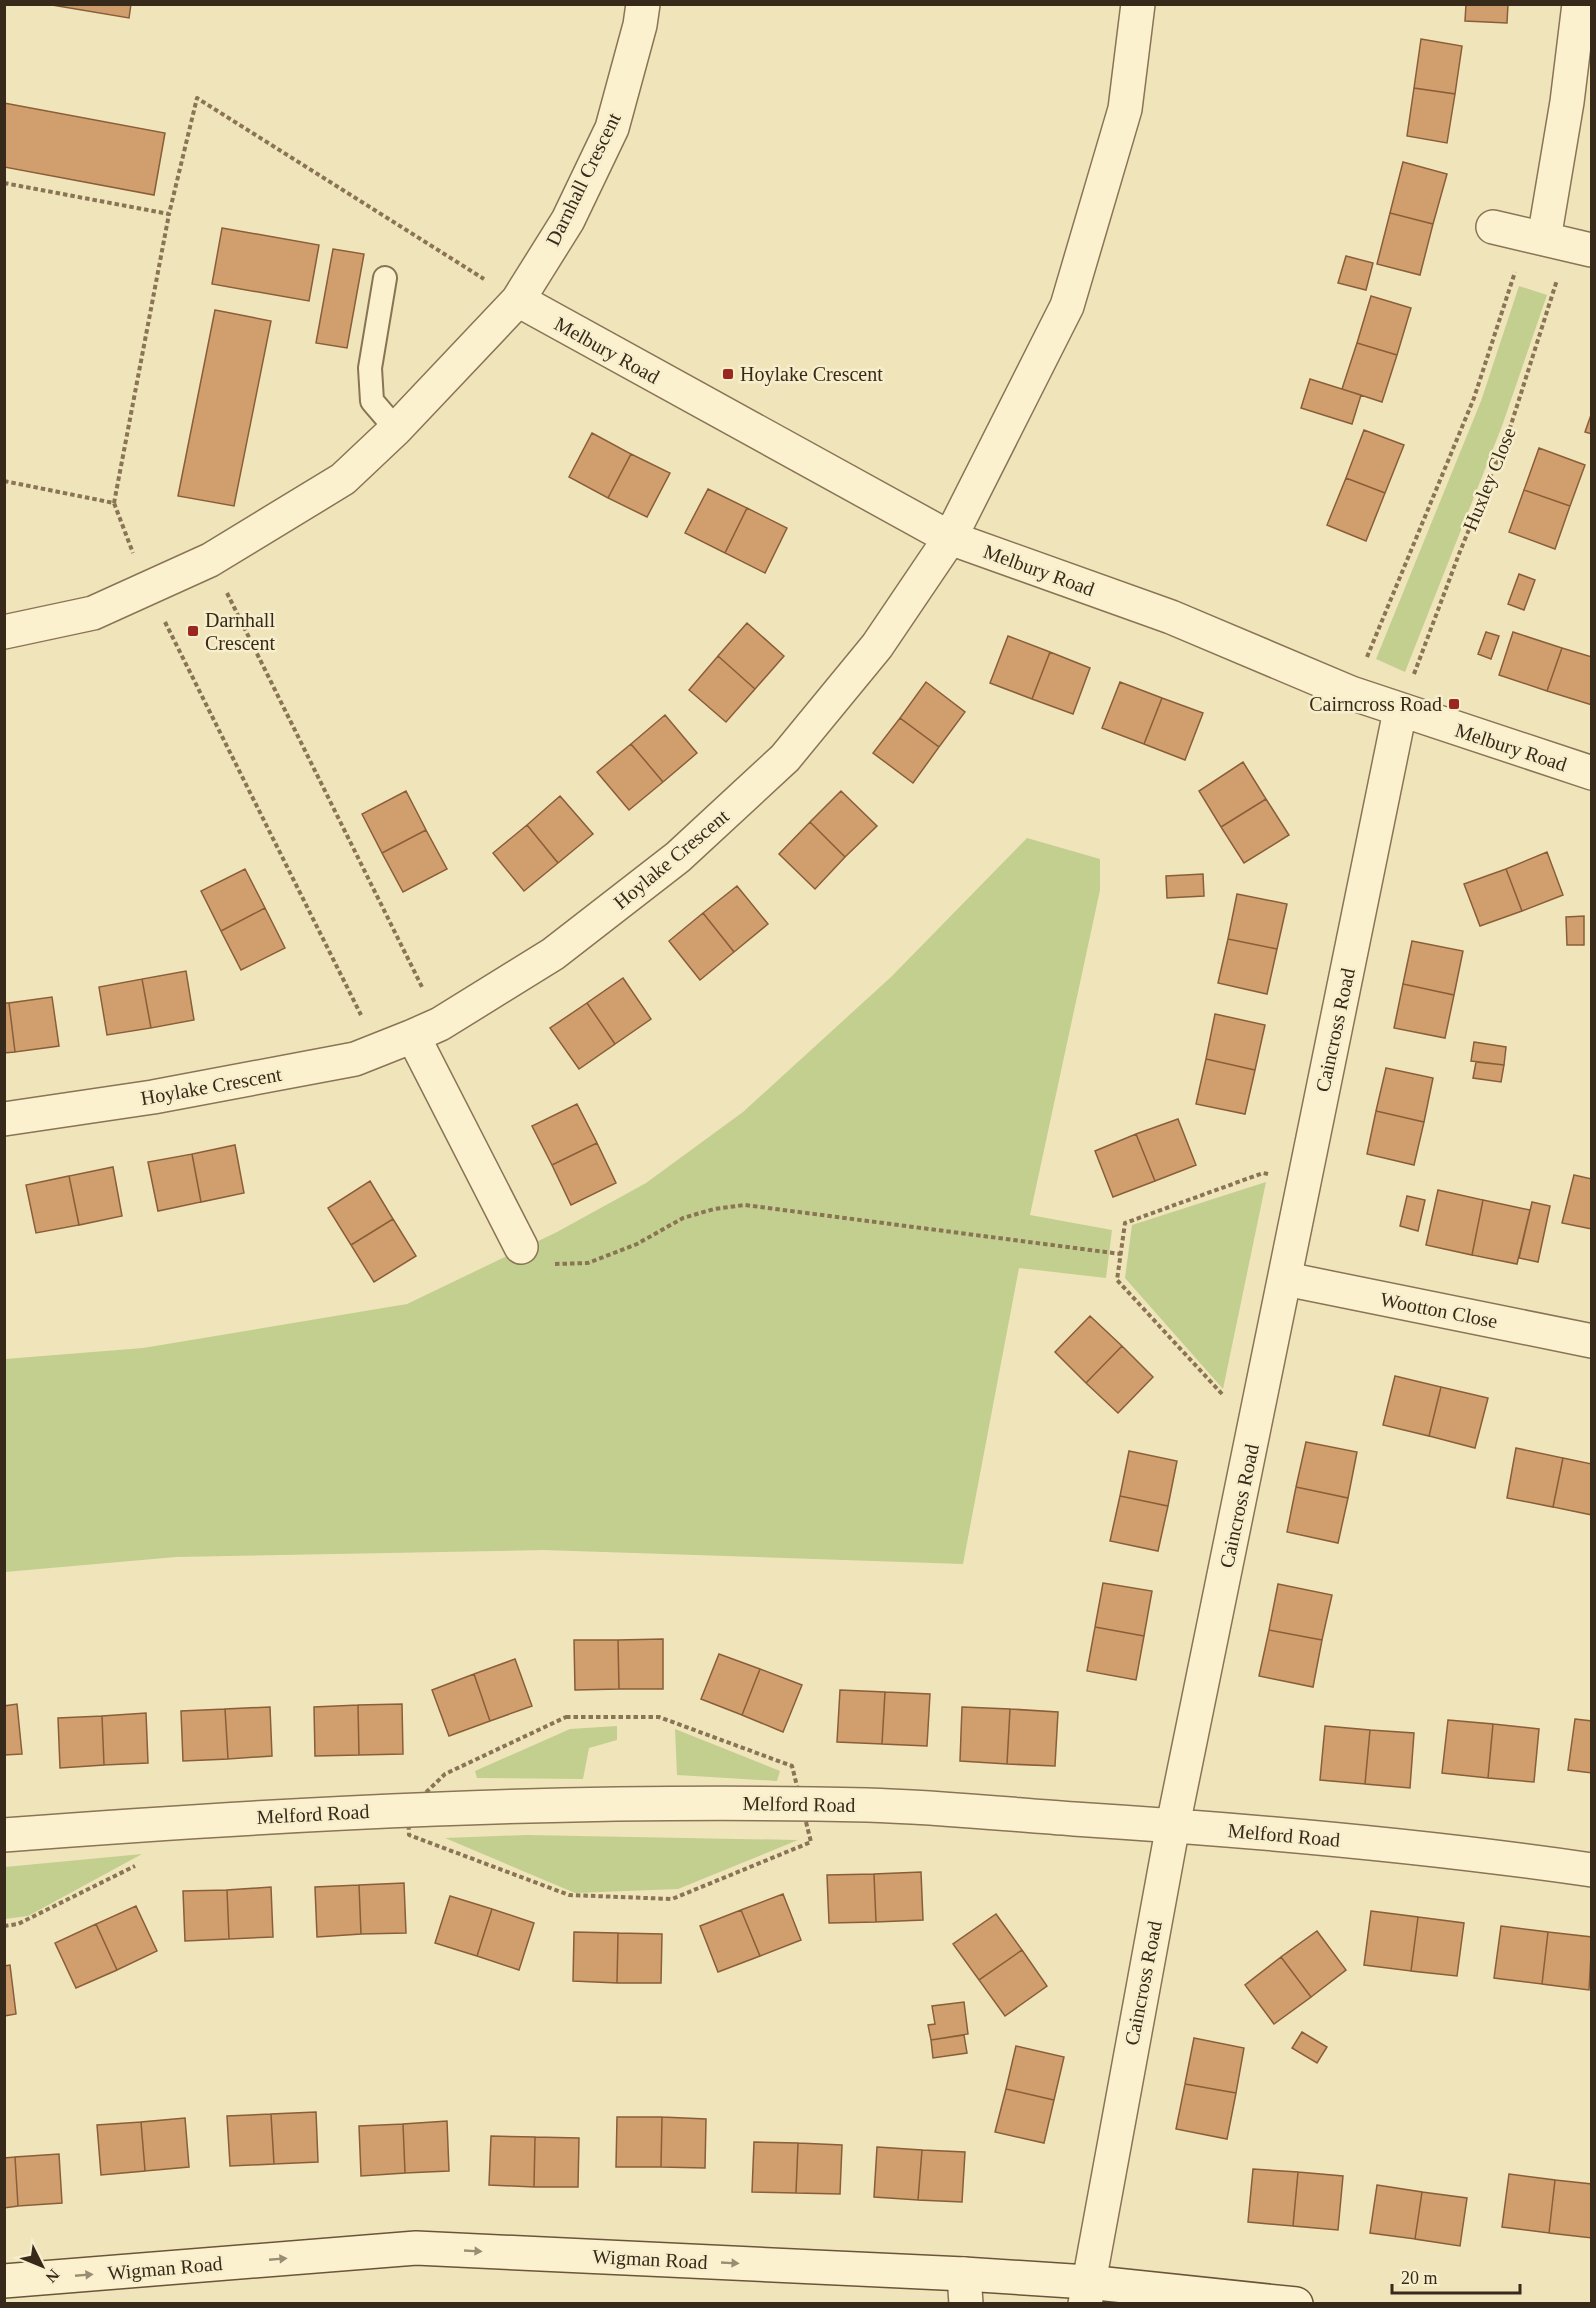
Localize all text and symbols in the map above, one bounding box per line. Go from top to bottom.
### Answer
street label: Darnhall Crescent [541,109,625,249]
street label: Melbury Road [550,312,663,389]
place label: Hoylake Crescent [740,363,883,386]
marker: Hoylake Crescent [721,367,735,381]
street label: Huxley Close [1458,424,1521,534]
street label: Melbury Road [980,540,1097,601]
place label: Darnhall Crescent [205,609,275,654]
marker: Darnhall Crescent [186,624,200,638]
place label: Cairncross Road [1309,693,1442,715]
marker: Cairncross Road [1447,697,1461,711]
street label: Melbury Road [1452,719,1570,776]
street label: Hoylake Crescent [609,804,734,914]
street label: Caincross Road [1311,966,1359,1094]
street label: Hoylake Crescent [139,1063,284,1110]
street label: Wootton Close [1379,1288,1500,1332]
street label: Caincross Road [1215,1442,1263,1570]
street label: Melford Road [742,1792,856,1816]
street label: Melford Road [256,1800,370,1828]
street label: Melford Road [1227,1819,1341,1851]
street label: Caincross Road [1120,1919,1166,2047]
north arrow [12,2236,72,2296]
street label: Wigman Road [592,2245,708,2274]
one-way arrow [463,2246,482,2255]
street label: Wigman Road [107,2252,223,2285]
one-way arrow [269,2254,288,2264]
scale bar [1392,2257,1520,2295]
one-way arrow [721,2259,740,2268]
text: N [42,2266,63,2286]
text: 20 m [1401,2268,1438,2288]
one-way arrow [74,2270,93,2280]

